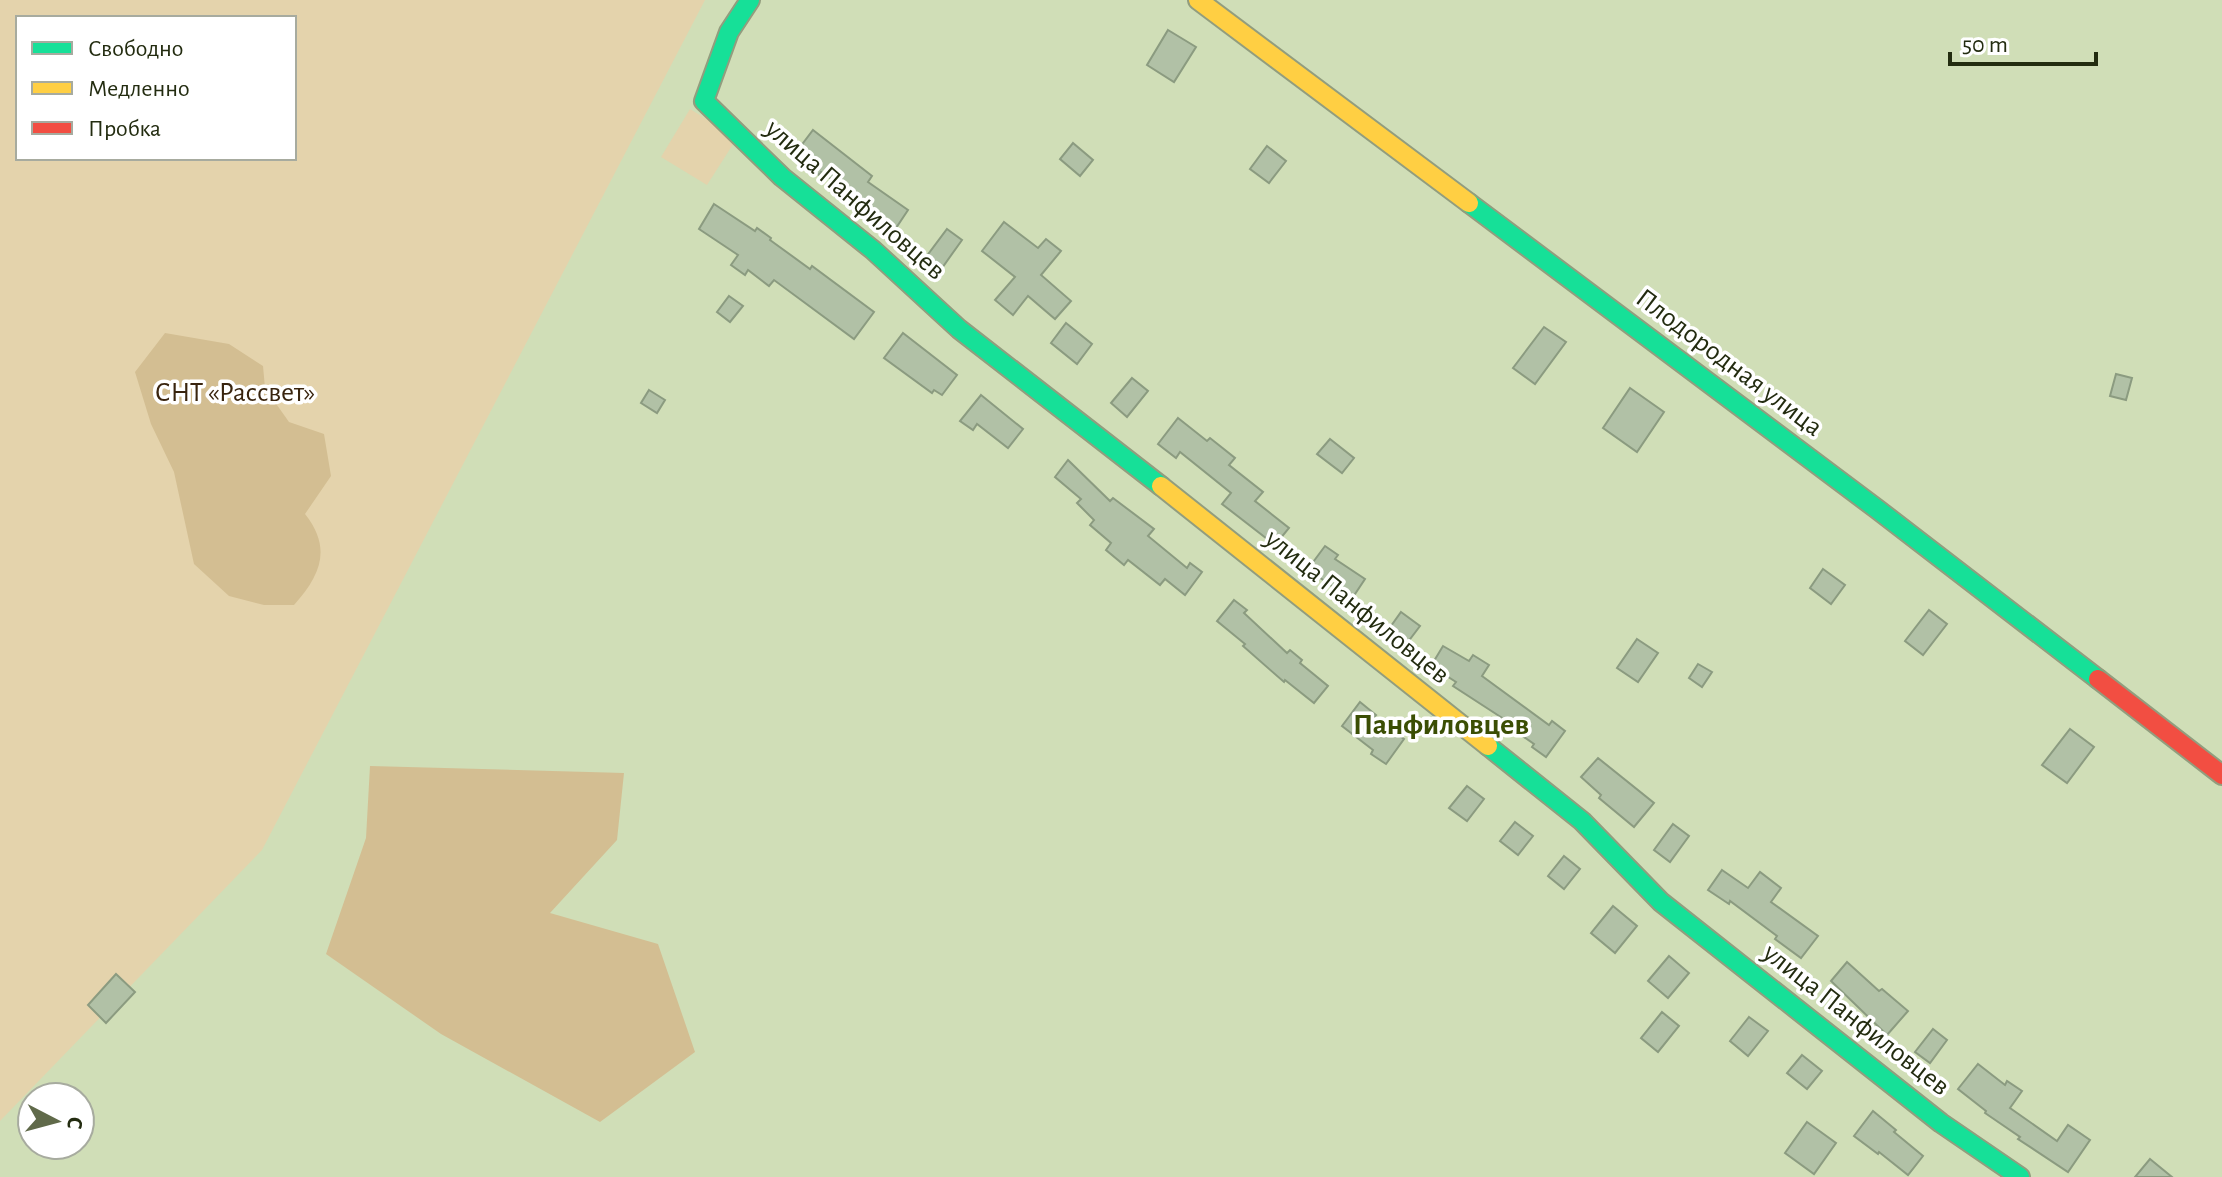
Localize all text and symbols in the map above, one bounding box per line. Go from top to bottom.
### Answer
legend [16,16,296,160]
scale bar [1950,16,2096,66]
text: 50 m [1962,33,2008,57]
text: Свободно [88,37,183,61]
text: Медленно [88,77,190,101]
street label: улица Панфиловцев [759,114,950,285]
text: Пробка [88,117,161,141]
street label: Плодородная улица [1630,284,1828,442]
park label: СНТ «Рассвет» [155,379,315,407]
street label: улица Панфиловцев [1259,524,1454,690]
district label: Панфиловцев [1353,710,1529,740]
street label: улица Панфиловцев [1757,938,1955,1101]
north arrow [16,1081,96,1161]
text: С [63,1116,86,1130]

